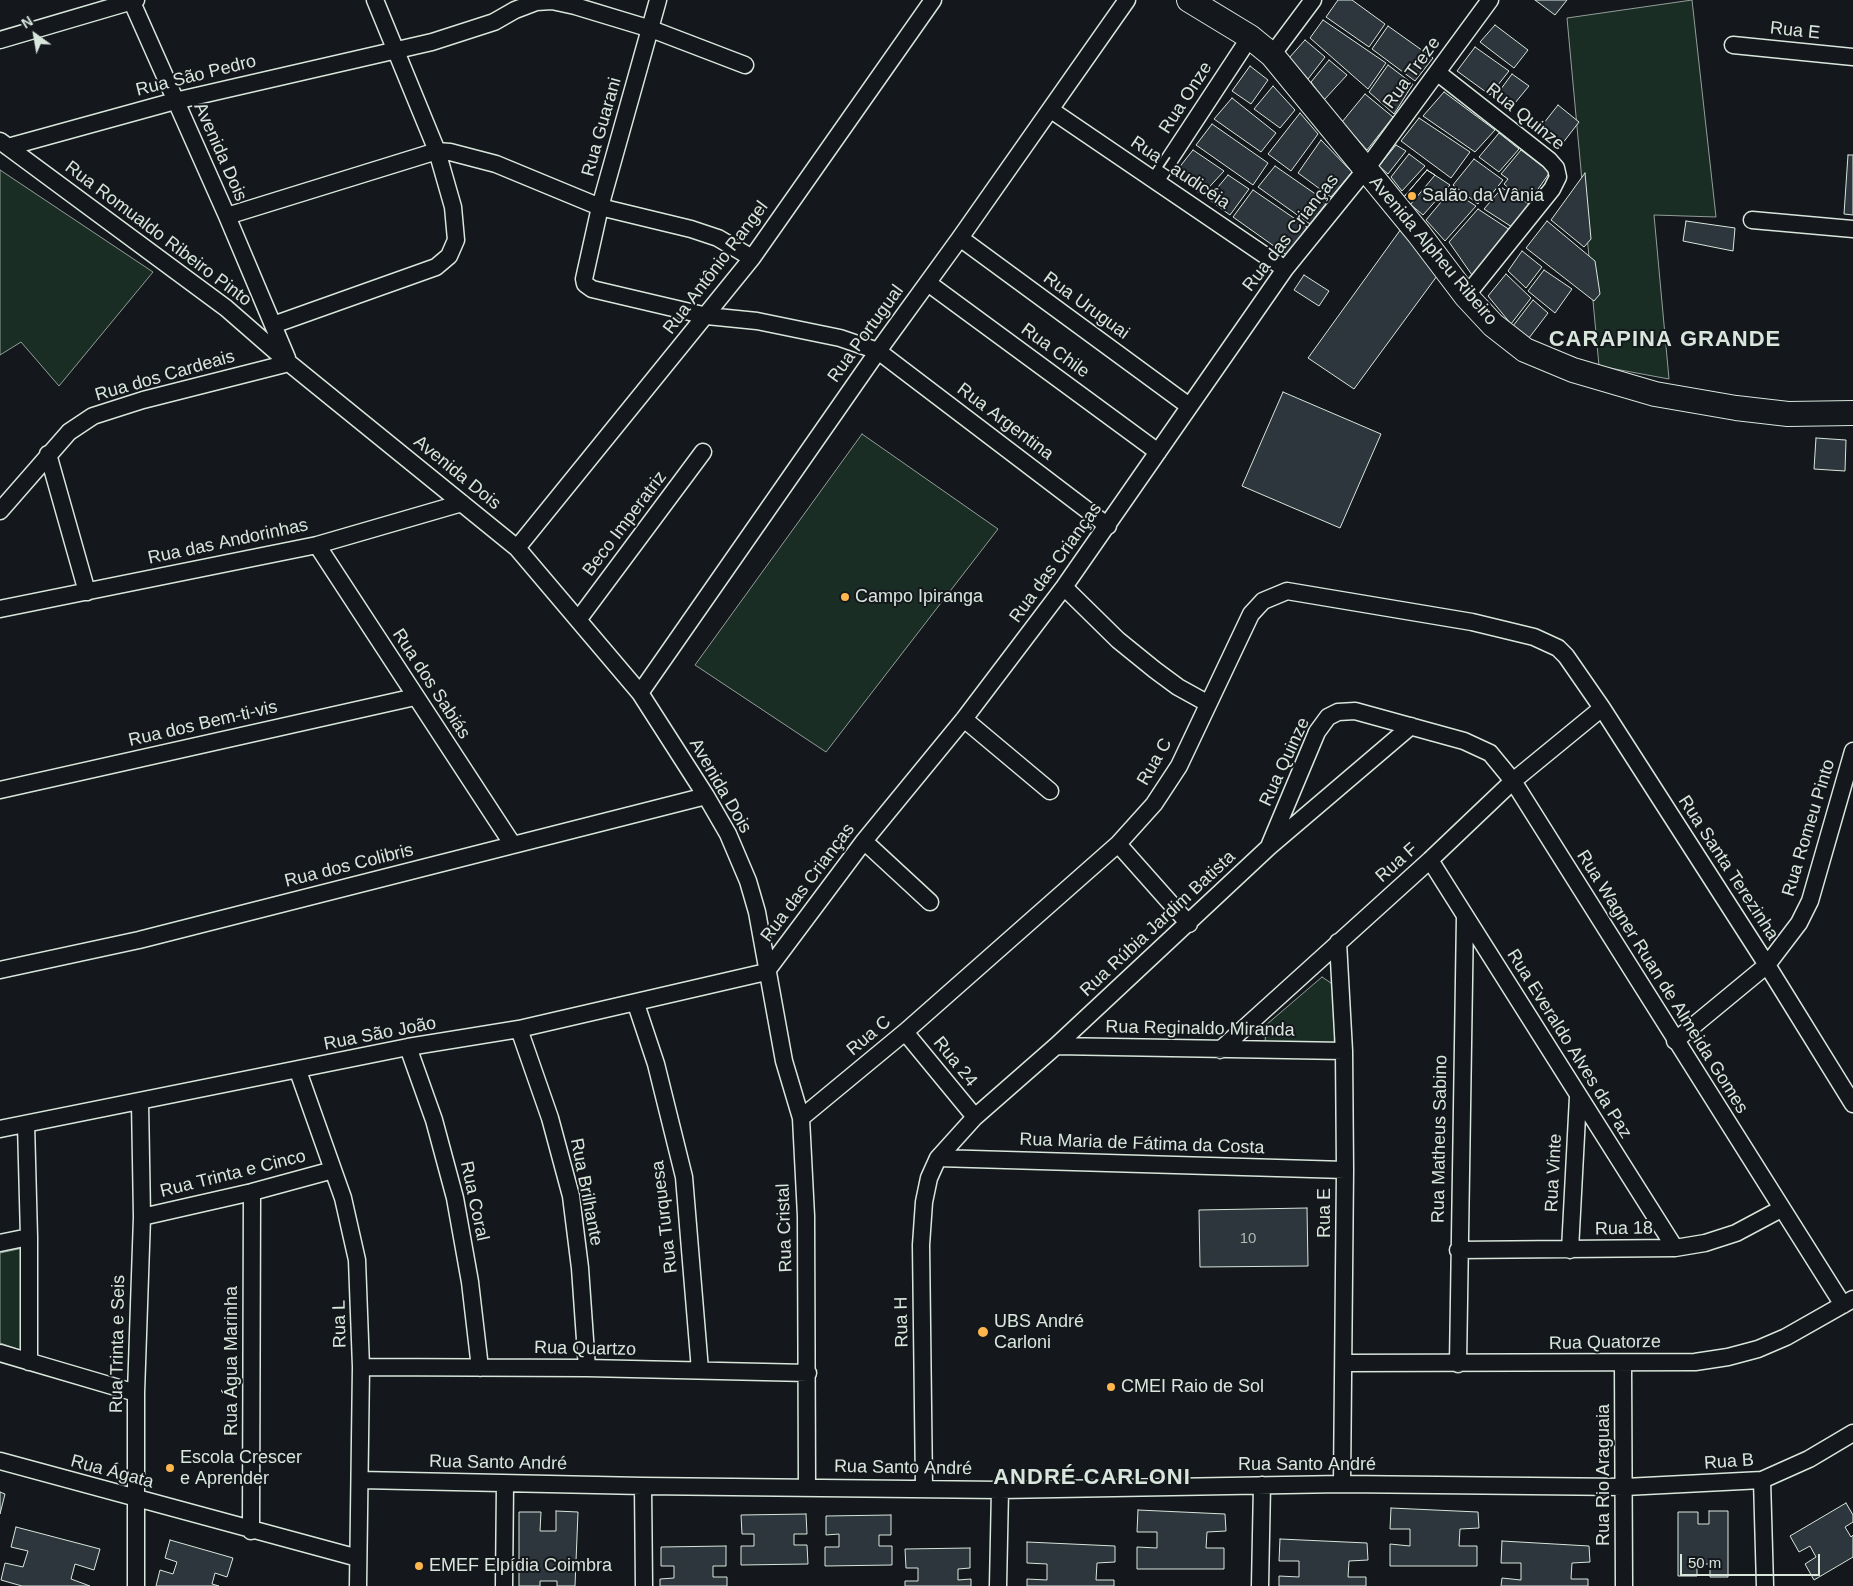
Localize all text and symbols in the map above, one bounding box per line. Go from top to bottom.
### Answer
north arrow [10,10,60,60]
text: N [19,13,36,32]
street label: Rua E [1769,18,1821,44]
street label: Rua Treze [1379,33,1445,113]
street label: Rua São Pedro [134,51,258,101]
street label: Rua Onze [1155,58,1217,138]
street label: Rua Guarani [578,75,626,179]
street label: Rua Quinze [1481,79,1569,155]
street label: Avenida Dois [189,99,251,205]
street label: Rua Laudicéia [1126,132,1234,214]
street label: Rua Romualdo Ribeiro Pinto [60,157,256,311]
street label: Rua das Crianças [1238,170,1344,296]
street label: Avenida Alpheu Ribeiro [1364,172,1502,330]
place label: Salão da Vânia [1422,185,1544,207]
marker: Salão da Vânia [1406,190,1418,202]
street label: Rua Antônio Rangel [659,197,773,339]
street label: Rua Uruguai [1039,268,1133,344]
street label: Rua Portugual [823,281,909,387]
street label: Rua Chile [1017,319,1093,383]
district label: CARAPINA GRANDE [1547,327,1783,353]
street label: Rua dos Cardeais [93,346,237,406]
street label: Rua Argentina [953,379,1057,465]
street label: Avenida Dois [409,431,505,515]
street label: Beco Imperatriz [578,467,672,581]
street label: Rua das Crianças [1005,499,1107,627]
street label: Rua das Andorinhas [146,514,310,570]
place label: Campo Ipiranga [855,586,983,608]
marker: Campo Ipiranga [839,591,851,603]
street label: Rua dos Sabiás [387,625,475,743]
street label: Rua dos Bem-ti-vis [126,696,280,752]
street label: Rua Quinze [1255,714,1315,810]
street label: Avenida Dois [684,735,756,837]
street label: Rua C [1133,735,1177,789]
street label: Rua Romeu Pinto [1778,757,1840,899]
street label: Rua Santa Terezinha [1673,792,1783,944]
street label: Rua das Crianças [756,819,860,947]
street label: Rua F [1372,839,1422,887]
street label: Rua dos Colibris [282,840,416,892]
street label: Rua Wagner Ruan de Almeida Gomes [1572,846,1752,1118]
street label: Rua Rúbia Jardim Batista [1076,847,1240,1001]
street label: Rua Everaldo Alves da Paz [1502,945,1636,1143]
street label: Rua C [843,1011,895,1061]
street label: Rua São João [322,1013,438,1055]
street label: Rua Reginaldo Miranda [1105,1017,1295,1041]
street label: Rua 24 [928,1033,982,1091]
street label: Rua Matheus Sabino [1428,1055,1452,1223]
street label: Rua Maria de Fátima da Costa [1019,1129,1265,1159]
street label: Rua Vinte [1541,1133,1567,1213]
street label: Rua Brilhante [565,1136,607,1248]
street label: Rua Trinta e Cinco [158,1145,308,1203]
street label: Rua Coral [455,1159,493,1243]
street label: Rua Turquesa [647,1159,683,1275]
street label: Rua Cristal [773,1183,797,1273]
street label: Rua E [1314,1188,1336,1238]
street label: Rua 18 [1595,1218,1653,1240]
house number: 10 [1240,1230,1256,1248]
street label: Rua Trinta e Seis [106,1275,130,1413]
street label: Rua Água Marinha [221,1286,243,1436]
street label: Rua H [891,1296,913,1348]
street label: Rua L [329,1300,351,1348]
place label: UBS André Carloni [994,1311,1084,1354]
marker: UBS André Carloni [976,1325,990,1339]
street label: Rua Quatorze [1549,1331,1661,1355]
street label: Rua Quartzo [534,1337,636,1361]
place label: CMEI Raio de Sol [1121,1376,1264,1398]
marker: CMEI Raio de Sol [1105,1381,1117,1393]
street label: Rua Rio Araguaia [1593,1404,1615,1546]
place label: Escola Crescer e Aprender [180,1447,302,1490]
street label: Rua B [1703,1449,1755,1475]
street label: Rua Ágata [68,1451,156,1493]
street label: Rua Santo André [429,1451,567,1475]
street label: Rua Santo André [1238,1454,1376,1476]
street label: Rua Santo André [834,1456,972,1480]
marker: Escola Crescer e Aprender [164,1462,176,1474]
district label: ANDRÉ CARLONI [992,1465,1192,1491]
scale bar [1683,1544,1823,1576]
text: 50 m [1688,1554,1721,1571]
place label: EMEF Elpídia Coimbra [429,1555,612,1577]
marker: EMEF Elpídia Coimbra [413,1560,425,1572]

